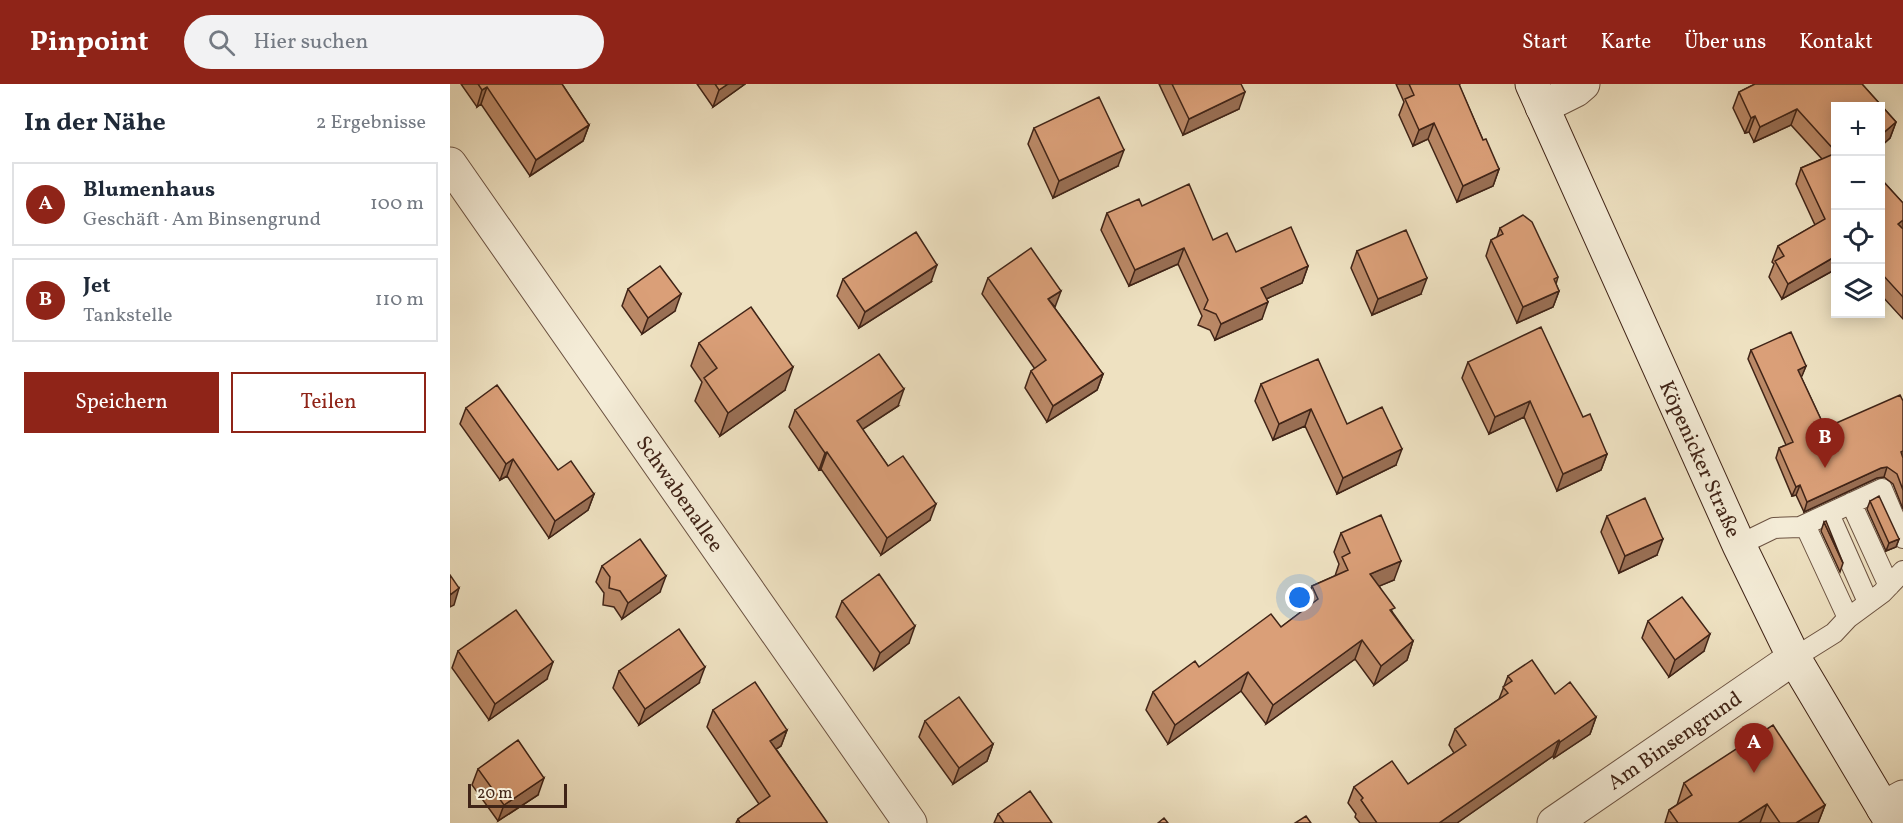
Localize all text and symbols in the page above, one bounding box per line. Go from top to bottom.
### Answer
search box [184,15,604,69]
text: Pinpoint [30,23,148,62]
icon: search [205,26,238,59]
text: Hier suchen [253,27,368,58]
text: Start [1522,28,1568,57]
text: Karte [1601,28,1651,57]
text: Über uns [1684,28,1766,57]
text: Kontakt [1799,28,1873,57]
map controls [1831,102,1885,318]
button: + [1831,102,1885,156]
text: In der Nähe [24,105,166,141]
text: 2 Ergebnisse [316,109,426,137]
button: − [1831,156,1885,210]
text: Blumenhaus [83,175,215,206]
text: A [38,190,53,218]
text: 100 m [370,190,424,218]
text: Geschäft · Am Binsengrund [83,206,321,234]
button: locate [1831,210,1885,264]
button: layers [1831,264,1885,318]
text: Jet [83,271,110,302]
text: B [39,286,52,314]
text: 110 m [375,286,424,314]
text: Tankstelle [83,302,173,330]
button: Speichern [24,372,219,433]
button: Teilen [231,372,426,433]
street label: Köpenicker Straße [1651,376,1747,543]
pin: B [1806,418,1844,468]
street label: Schwabenallee [628,430,730,559]
your location [1285,583,1314,612]
street label: Am Binsengrund [1602,685,1748,798]
pin: A [1734,724,1774,773]
scale bar [468,781,567,808]
text: 20 m [477,783,512,805]

